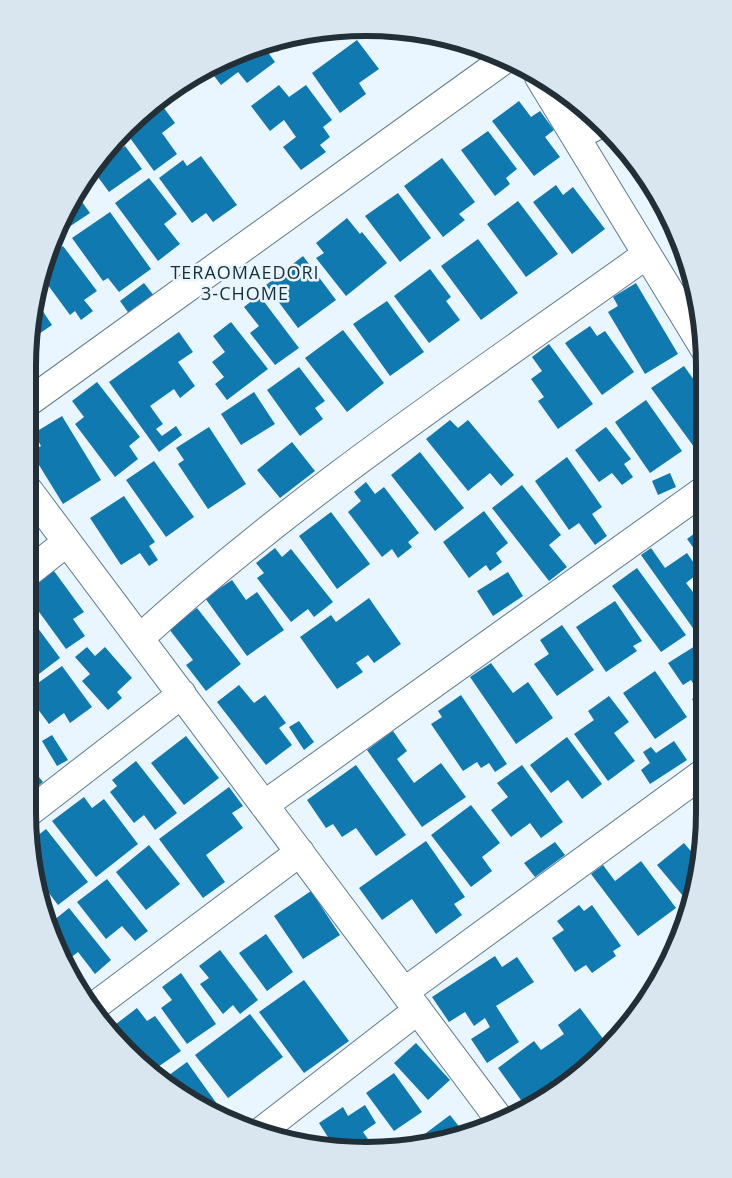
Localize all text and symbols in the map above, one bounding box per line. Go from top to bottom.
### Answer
district label: TERAOMAEDORI 3-CHOME [170,260,320,305]

